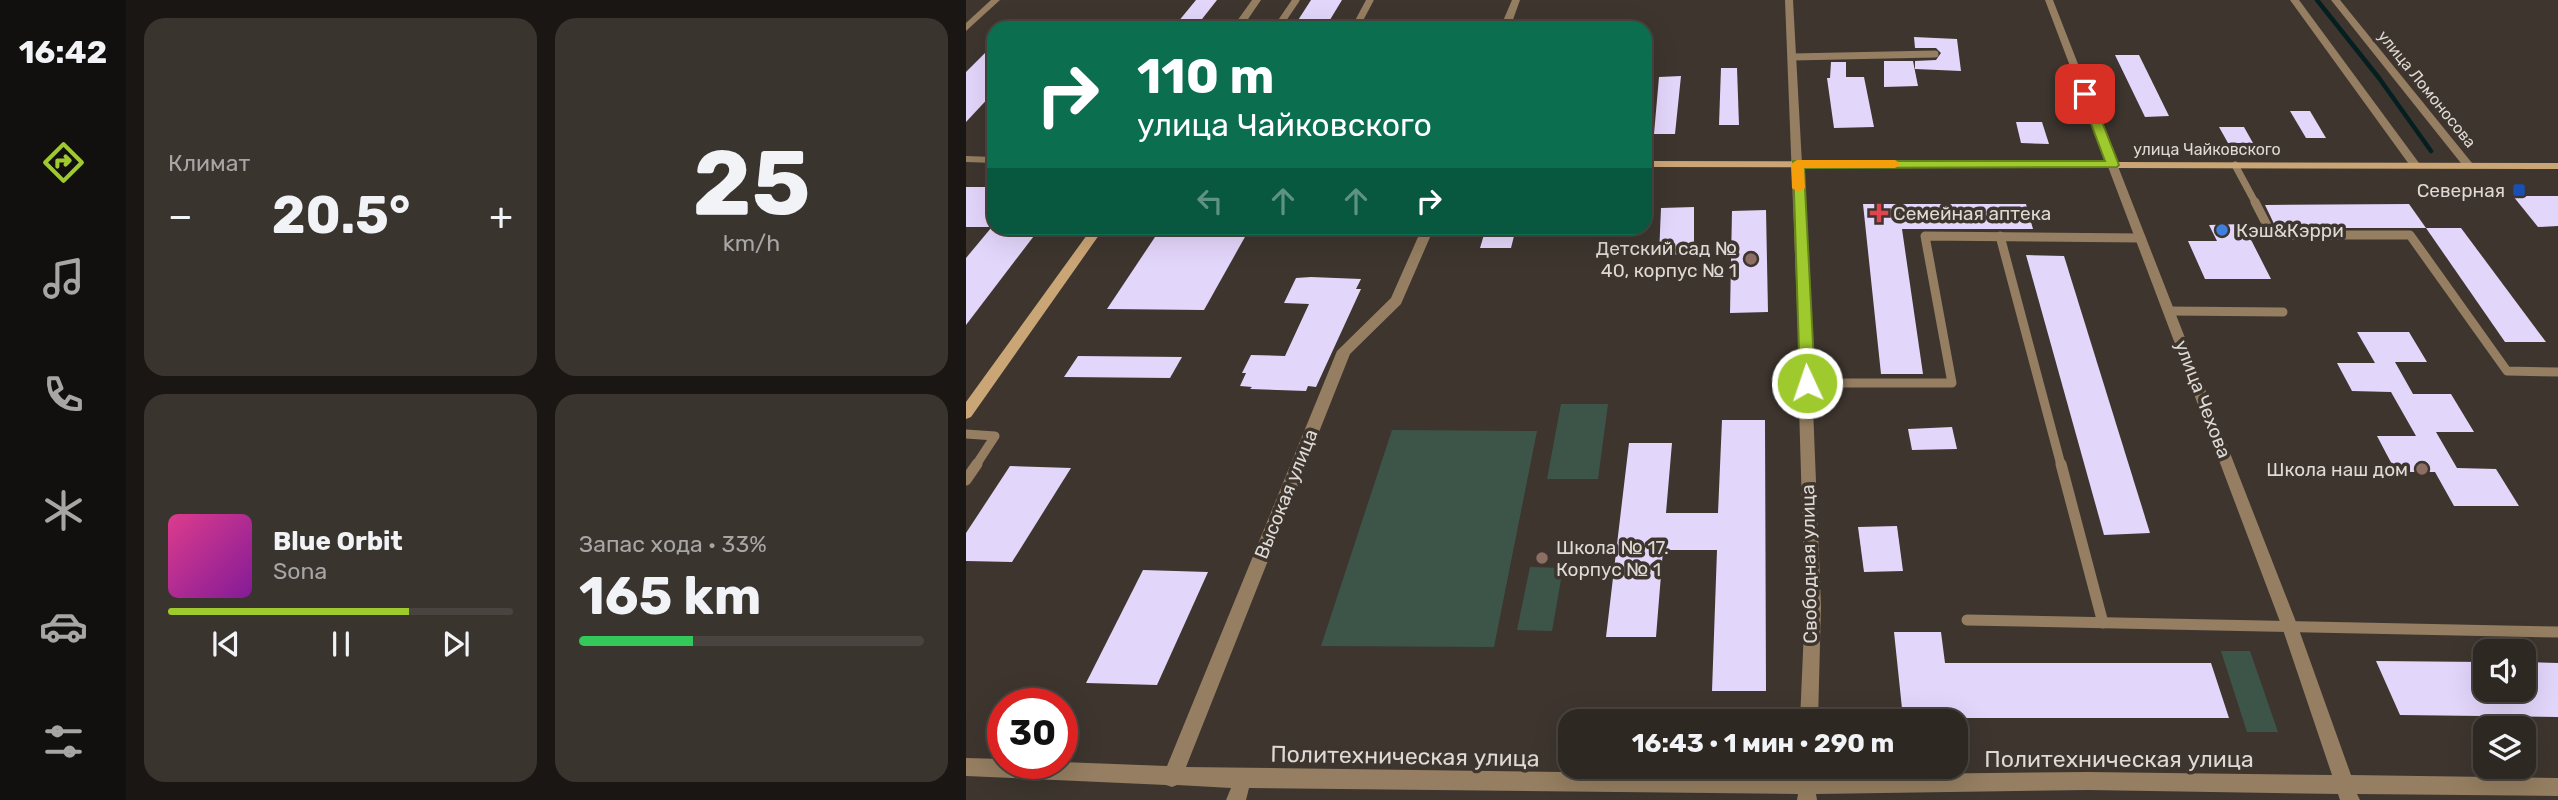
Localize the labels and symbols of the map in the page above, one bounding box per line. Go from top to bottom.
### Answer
street label: улица Ломоносова [2374,27,2480,151]
pin [2055,64,2115,124]
street label: улица Чайковского [2133,140,2281,159]
place label: Северная [2417,179,2505,202]
marker: Северная [2511,182,2527,198]
place label: Семейная аптека [1893,202,2051,225]
marker: Семейная аптека [1871,205,1887,221]
place label: Кэш&Кэрри [2236,219,2344,242]
marker: Кэш&Кэрри [2214,222,2230,238]
place label: Детский сад № 40, корпус № 1 [1596,237,1737,282]
marker: Детский сад № 40, корпус № 1 [1743,251,1759,267]
street label: улица Чехова [2170,337,2236,461]
position arrow [1770,346,1844,420]
street label: Высокая улица [1250,426,1322,562]
place label: Школа наш дом [2266,458,2408,481]
marker: Школа наш дом [2414,461,2430,477]
street label: Свободная улица [1796,484,1822,644]
place label: Школа № 17. Корпус № 1 [1556,536,1669,581]
marker: Школа № 17. Корпус № 1 [1534,550,1550,566]
speed limit sign: 30 [987,688,1078,779]
street label: Политехническая улица [1270,740,1540,772]
street label: Политехническая улица [1984,745,2254,773]

